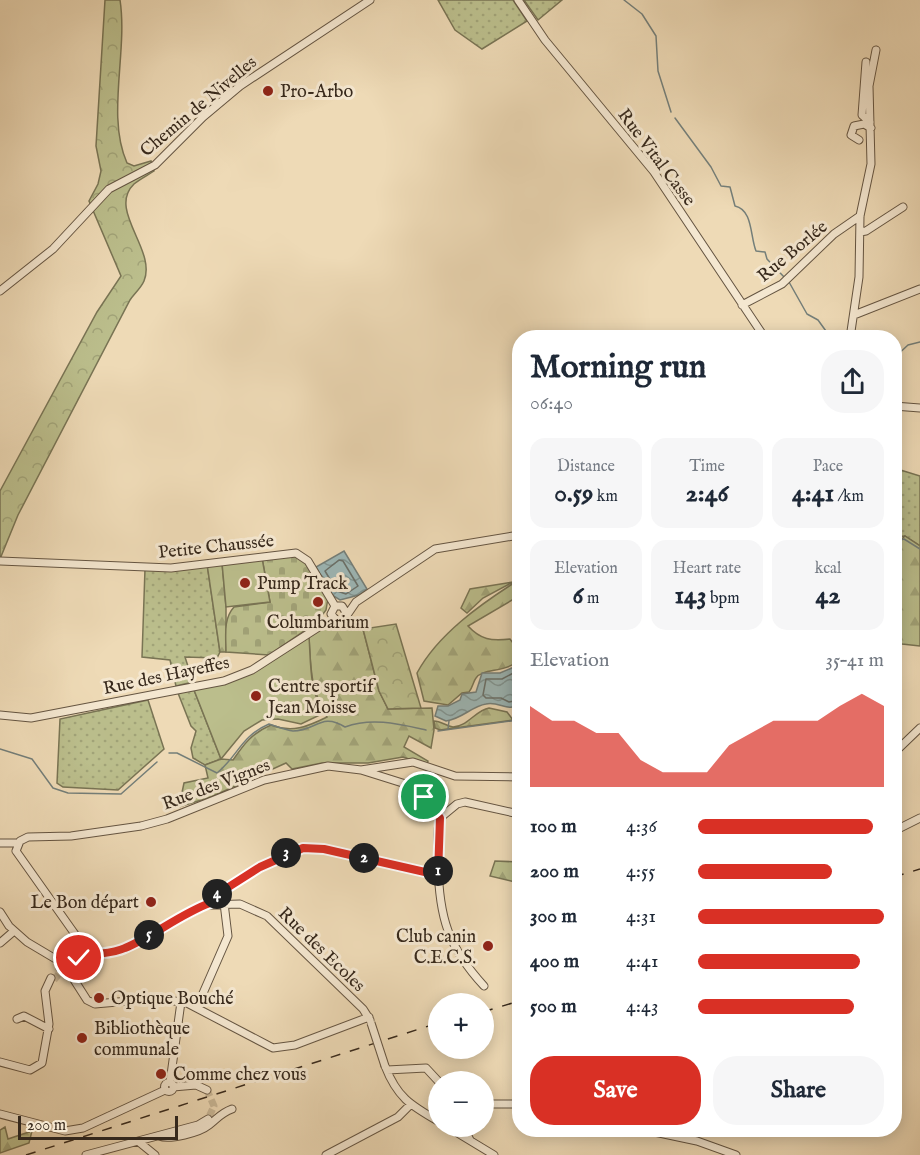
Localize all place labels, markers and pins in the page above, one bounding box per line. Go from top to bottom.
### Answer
place label: Pro-Arbo [280,81,353,104]
marker: Pro-Arbo [261,84,275,98]
place label: Pump Track [257,573,348,596]
marker: Pump Track [238,576,252,590]
marker: Columbarium [311,595,325,609]
place label: Columbarium [267,612,369,635]
place label: Centre sportif Jean Moisse [266,676,377,720]
marker: Centre sportif Jean Moisse [249,689,263,703]
pin [398,771,449,822]
pin: 3 [271,838,301,868]
pin: 2 [349,843,379,873]
pin: 1 [423,856,453,886]
pin: 4 [202,879,232,909]
place label: Le Bon départ [31,892,139,915]
marker: Le Bon départ [144,895,158,909]
pin: 5 [134,920,164,950]
place label: Club canin C.E.C.S. [396,926,476,970]
pin [53,932,104,983]
marker: Club canin C.E.C.S. [481,939,495,953]
place label: Optique Bouché [111,988,233,1011]
marker: Optique Bouché [92,991,106,1005]
place label: Bibliothèque communale [94,1018,190,1062]
marker: Bibliothèque communale [75,1031,89,1045]
place label: Comme chez vous [173,1064,306,1087]
marker: Comme chez vous [154,1067,168,1081]

